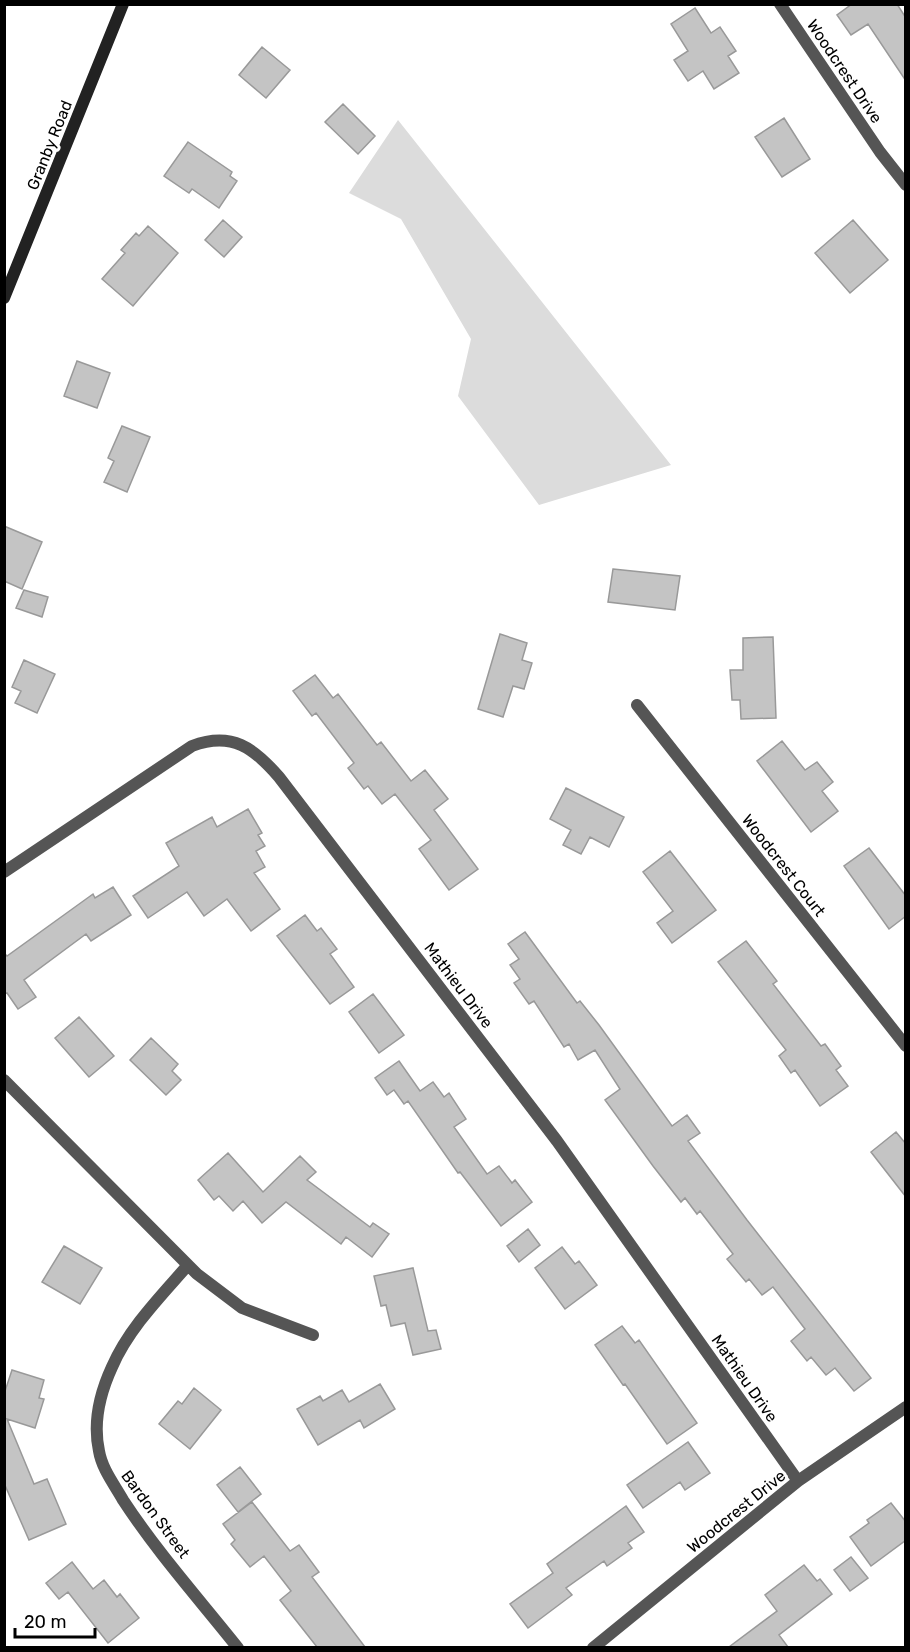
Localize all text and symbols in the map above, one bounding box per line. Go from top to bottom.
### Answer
street label: Woodcrest Drive [803,16,886,127]
street label: Granby Road [23,98,76,193]
street label: Woodcrest Court [738,811,829,920]
street label: Mathieu Drive [420,939,497,1032]
street label: Mathieu Drive [707,1331,782,1426]
street label: Woodcrest Drive [683,1466,789,1557]
street label: Bardon Street [117,1467,194,1562]
scale bar [15,1601,94,1639]
text: 20 m [24,1611,66,1633]

